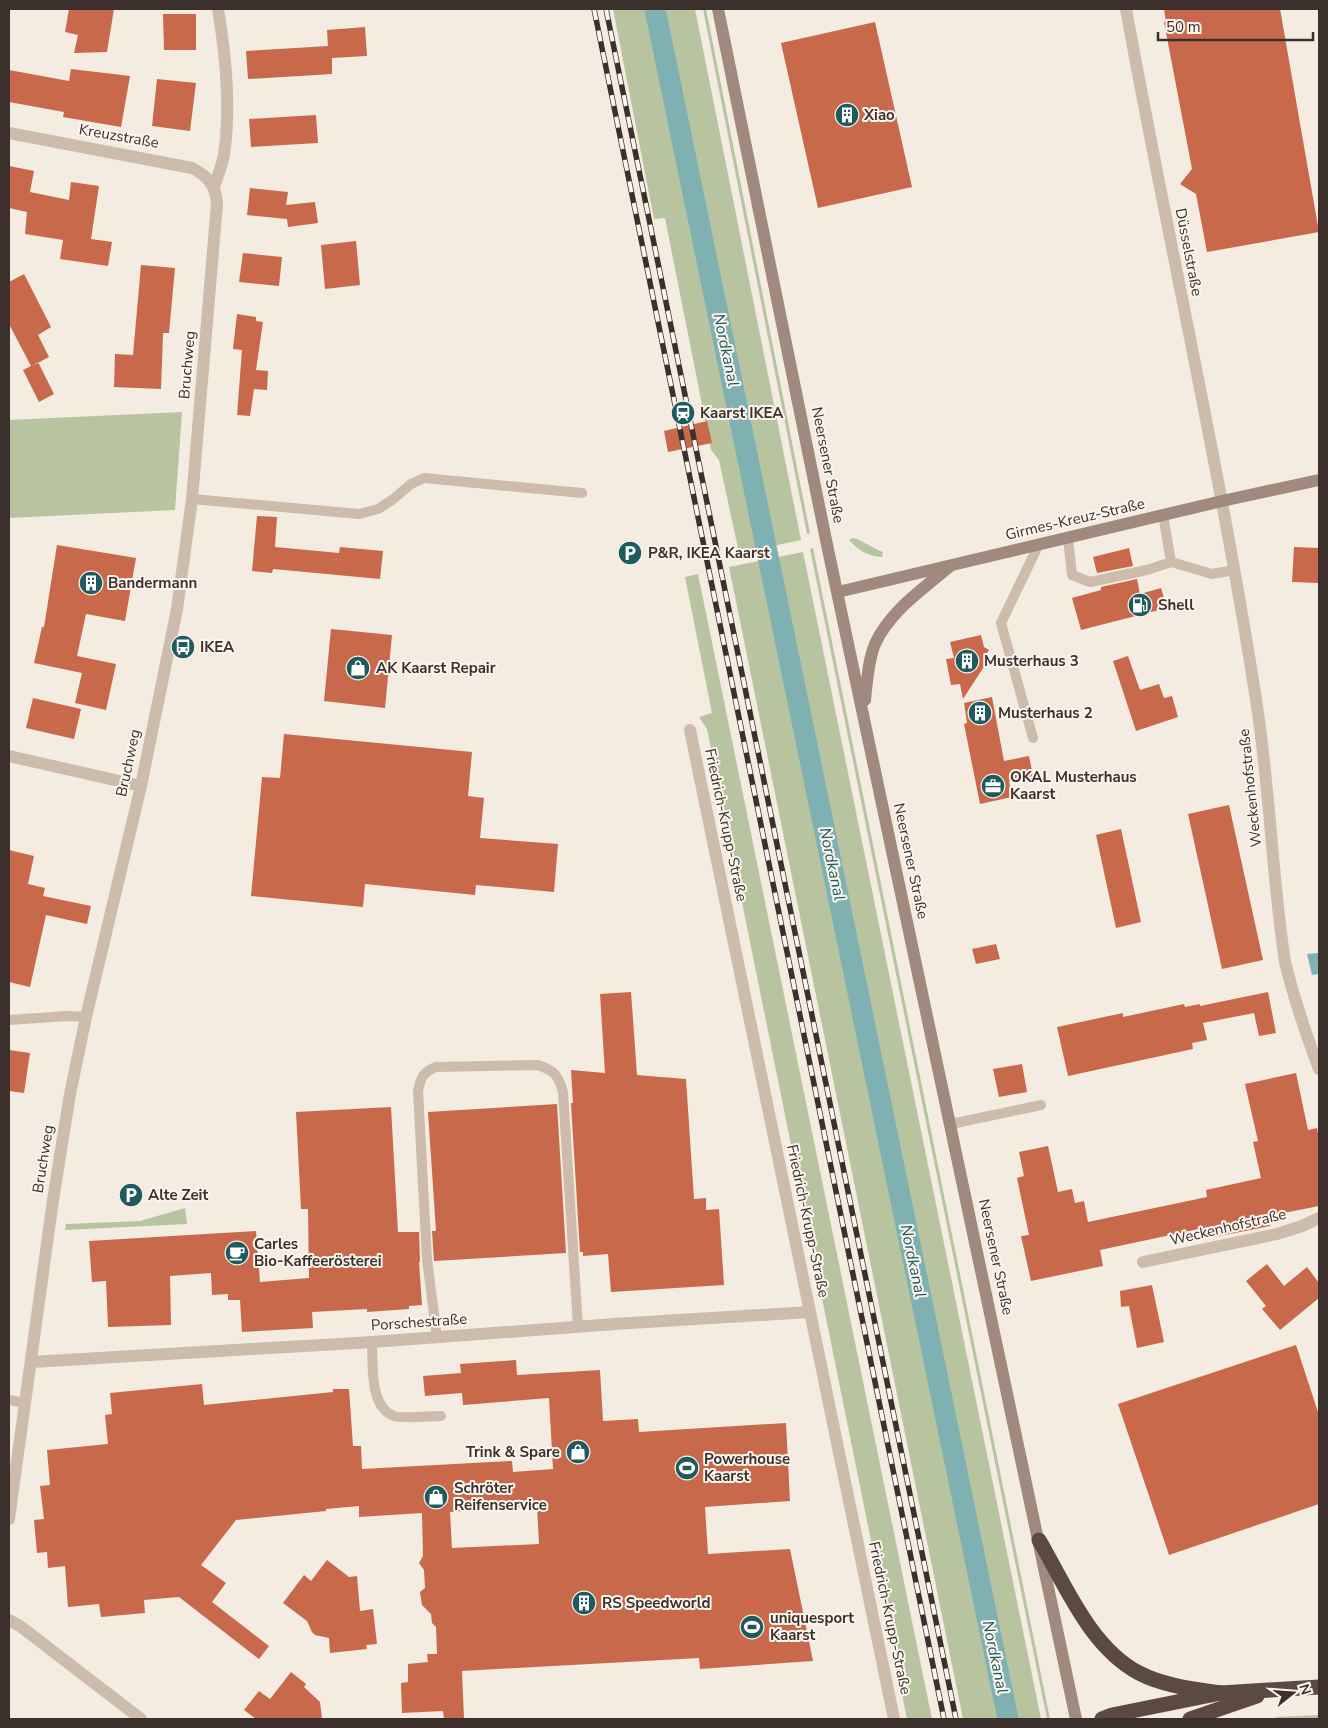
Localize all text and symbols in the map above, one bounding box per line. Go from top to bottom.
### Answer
scale bar [1158,10,1313,42]
text: 50 m [1166,17,1201,37]
building icon: Xiao [834,102,860,128]
place label: Xiao [863,105,895,125]
street label: Kreuzstraße [77,119,161,153]
street label: Düsselstraße [1171,206,1207,298]
water label: Nordkanal [708,311,745,389]
street label: Bruchweg [174,330,200,400]
station icon: Kaarst IKEA [670,400,696,426]
place label: Kaarst IKEA [700,403,784,423]
street label: Neersener Straße [807,405,849,525]
street label: Girmes-Kreuz-Straße [1003,493,1147,545]
parking icon: P&R, IKEA Kaarst [617,540,643,566]
place label: P&R, IKEA Kaarst [648,543,770,563]
building icon: Bandermann [78,570,104,596]
place label: Bandermann [108,573,197,593]
fuel station icon: Shell [1127,592,1153,618]
place label: Shell [1158,595,1194,615]
bus stop icon: IKEA [170,634,196,660]
place label: IKEA [200,637,235,657]
building icon: Musterhaus 3 [954,648,980,674]
place label: Musterhaus 3 [984,651,1079,671]
shop icon: AK Kaarst Repair [345,655,371,681]
place label: AK Kaarst Repair [376,658,496,678]
building icon: Musterhaus 2 [967,700,993,726]
place label: Musterhaus 2 [998,703,1093,723]
street label: Bruchweg [111,727,145,799]
street label: Weckenhofstraße [1234,728,1266,848]
street label: Friedrich-Krupp-Straße [700,747,752,903]
place label: OKAL Musterhaus Kaarst [1010,767,1137,804]
office icon: OKAL Musterhaus Kaarst [980,773,1006,799]
street label: Neersener Straße [889,801,933,921]
water label: Nordkanal [814,825,851,903]
street label: Bruchweg [28,1124,58,1194]
street label: Friedrich-Krupp-Straße [782,1143,834,1299]
parking icon: Alte Zeit [118,1182,144,1208]
place label: Alte Zeit [148,1185,208,1205]
street label: Neersener Straße [974,1197,1018,1317]
street label: Weckenhofstraße [1168,1204,1288,1250]
water label: Nordkanal [895,1222,932,1300]
place label: Carles Bio-Kaffeerösterei [254,1234,382,1271]
cafe icon: Carles Bio-Kaffeerösterei [224,1240,250,1266]
street label: Porschestraße [370,1309,468,1335]
shop icon: Trink & Spare [565,1439,591,1465]
place label: Trink & Spare [466,1442,560,1462]
place label: Powerhouse Kaarst [704,1449,790,1486]
sports icon: Powerhouse Kaarst [674,1455,700,1481]
place label: Schröter Reifenservice [454,1478,547,1515]
shop icon: Schröter Reifenservice [423,1484,449,1510]
street label: Friedrich-Krupp-Straße [864,1540,916,1696]
building icon: RS Speedworld [571,1590,597,1616]
place label: RS Speedworld [602,1593,710,1613]
place label: uniquesport Kaarst [770,1608,854,1645]
sports icon: uniquesport Kaarst [739,1614,765,1640]
water label: Nordkanal [977,1618,1014,1696]
north arrow [1268,1668,1318,1718]
text: N [1294,1682,1316,1697]

